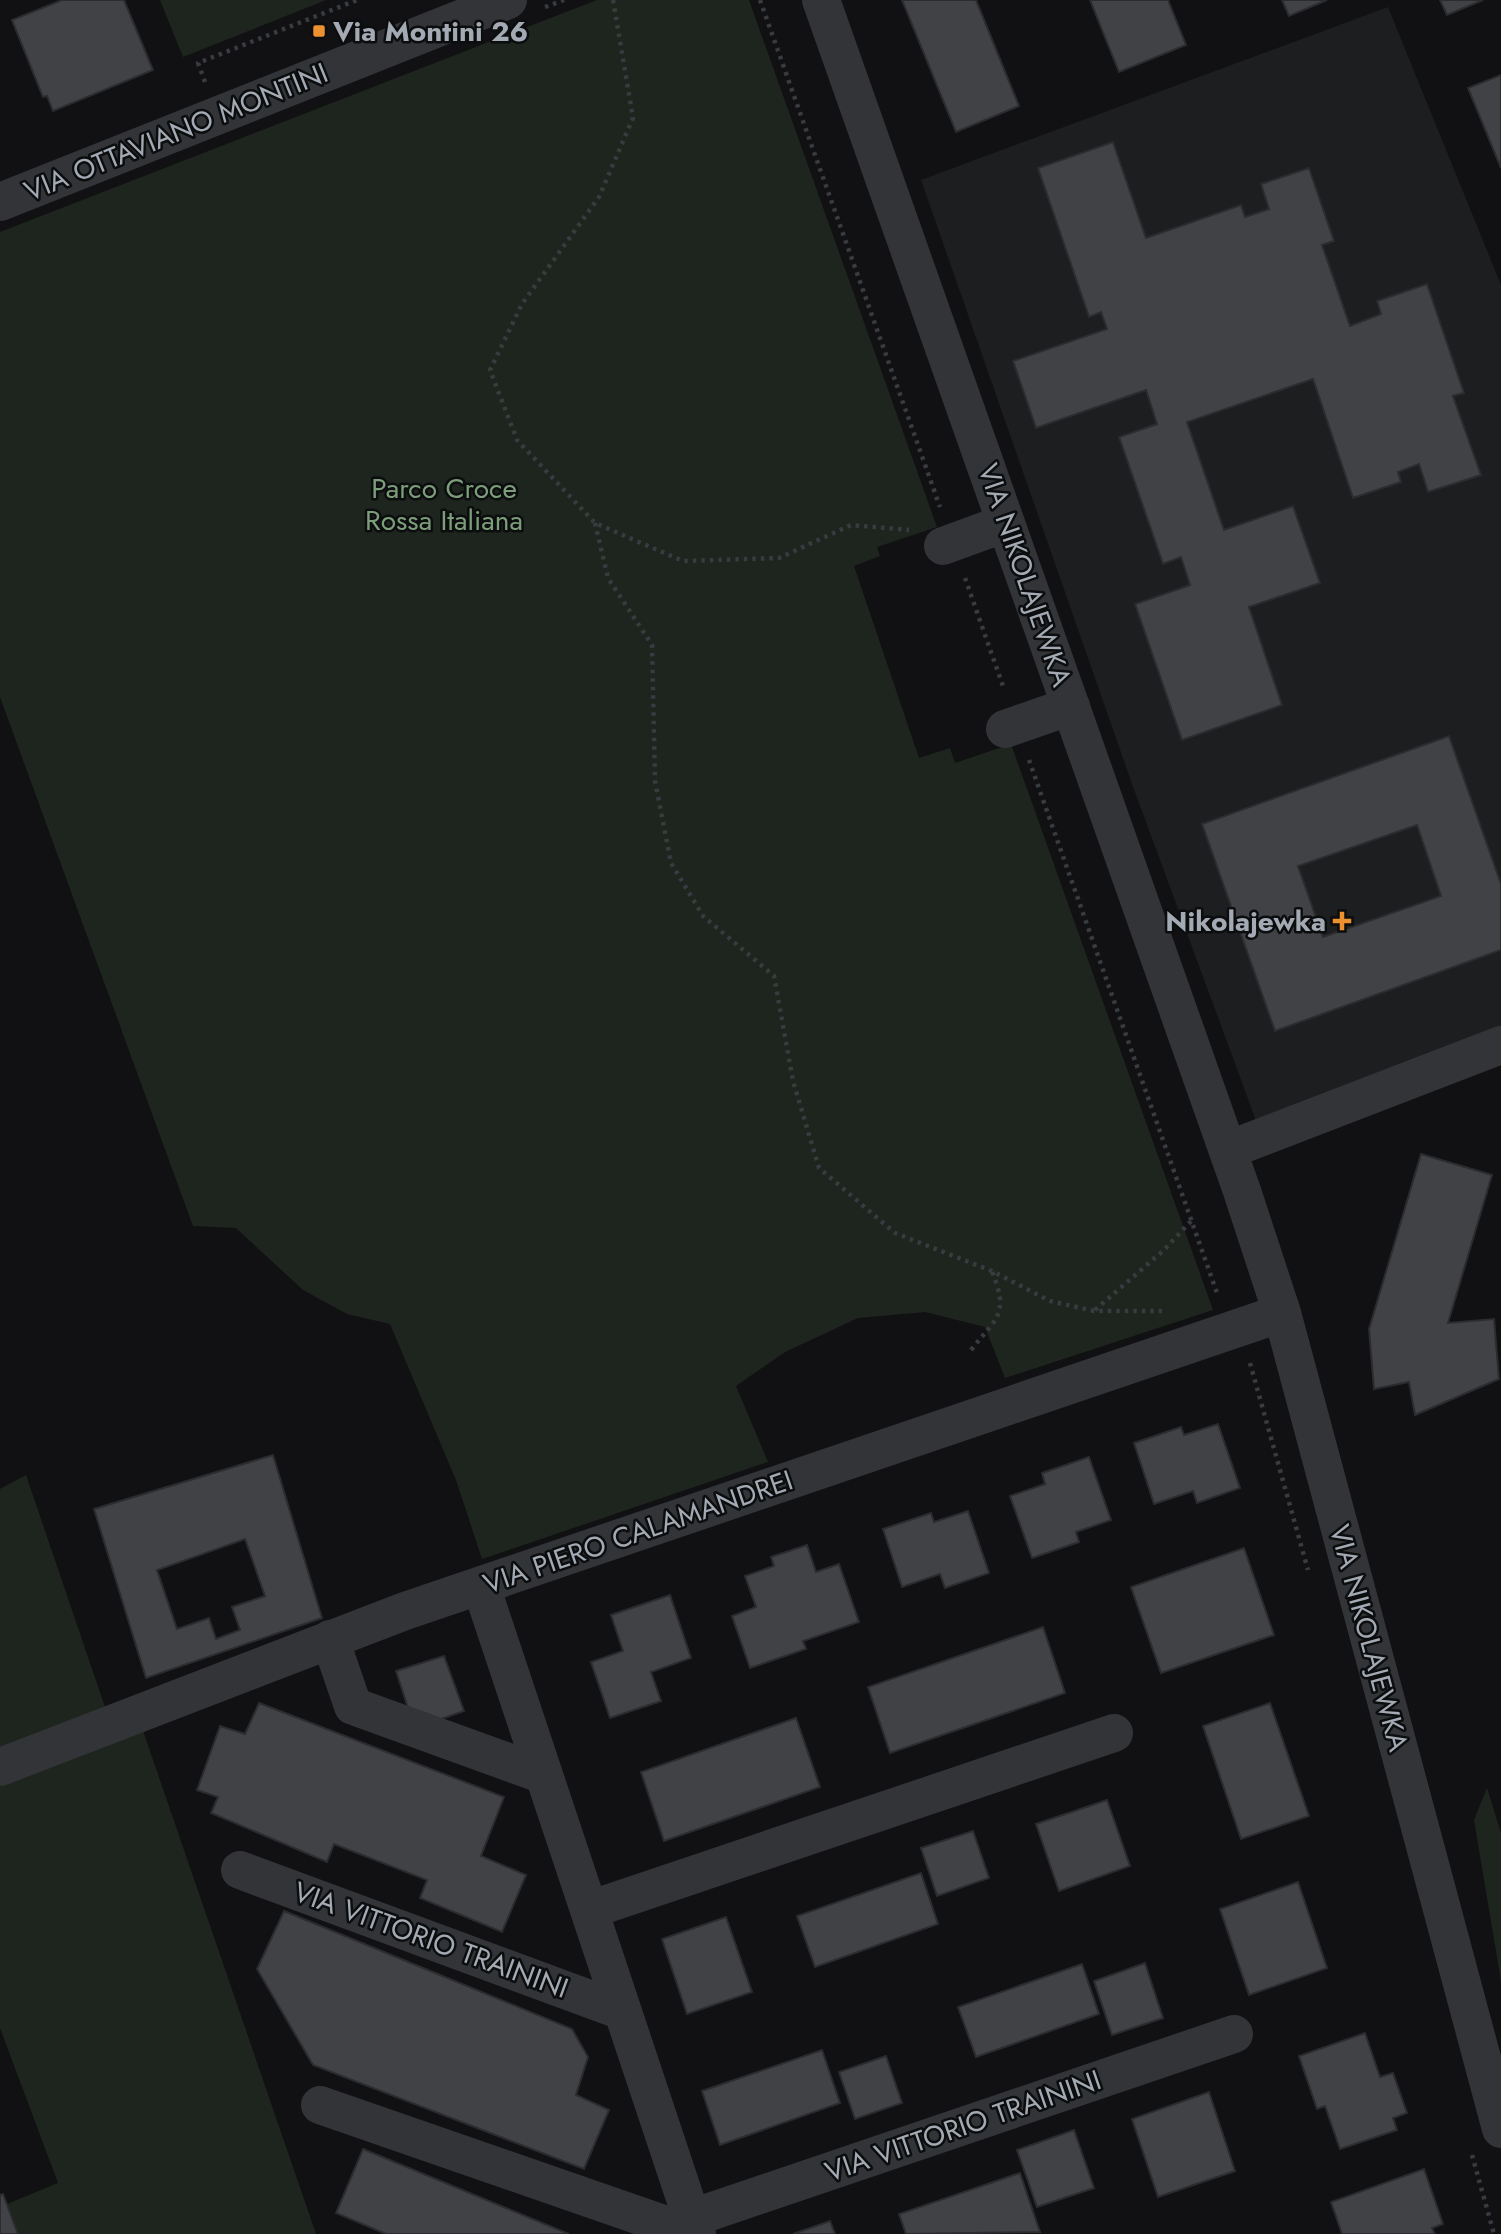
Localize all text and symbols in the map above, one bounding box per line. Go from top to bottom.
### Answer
place label: Via Montini 26 [332,11,528,52]
marker: Via Montini 26 [311,23,327,39]
street label: VIA OTTAVIANO MONTINI [18,52,334,212]
street label: VIA NIKOLAJEWKA [968,458,1083,692]
park label: Parco Croce Rossa Italiana [365,468,523,541]
place label: Nikolajewka [1165,901,1326,942]
marker: Nikolajewka [1332,911,1352,931]
street label: VIA PIERO CALAMANDREI [478,1460,798,1604]
street label: VIA NIKOLAJEWKA [1319,1520,1419,1757]
street label: VIA VITTORIO TRAININI [288,1871,574,2009]
street label: VIA VITTORIO TRAININI [820,2060,1106,2192]

